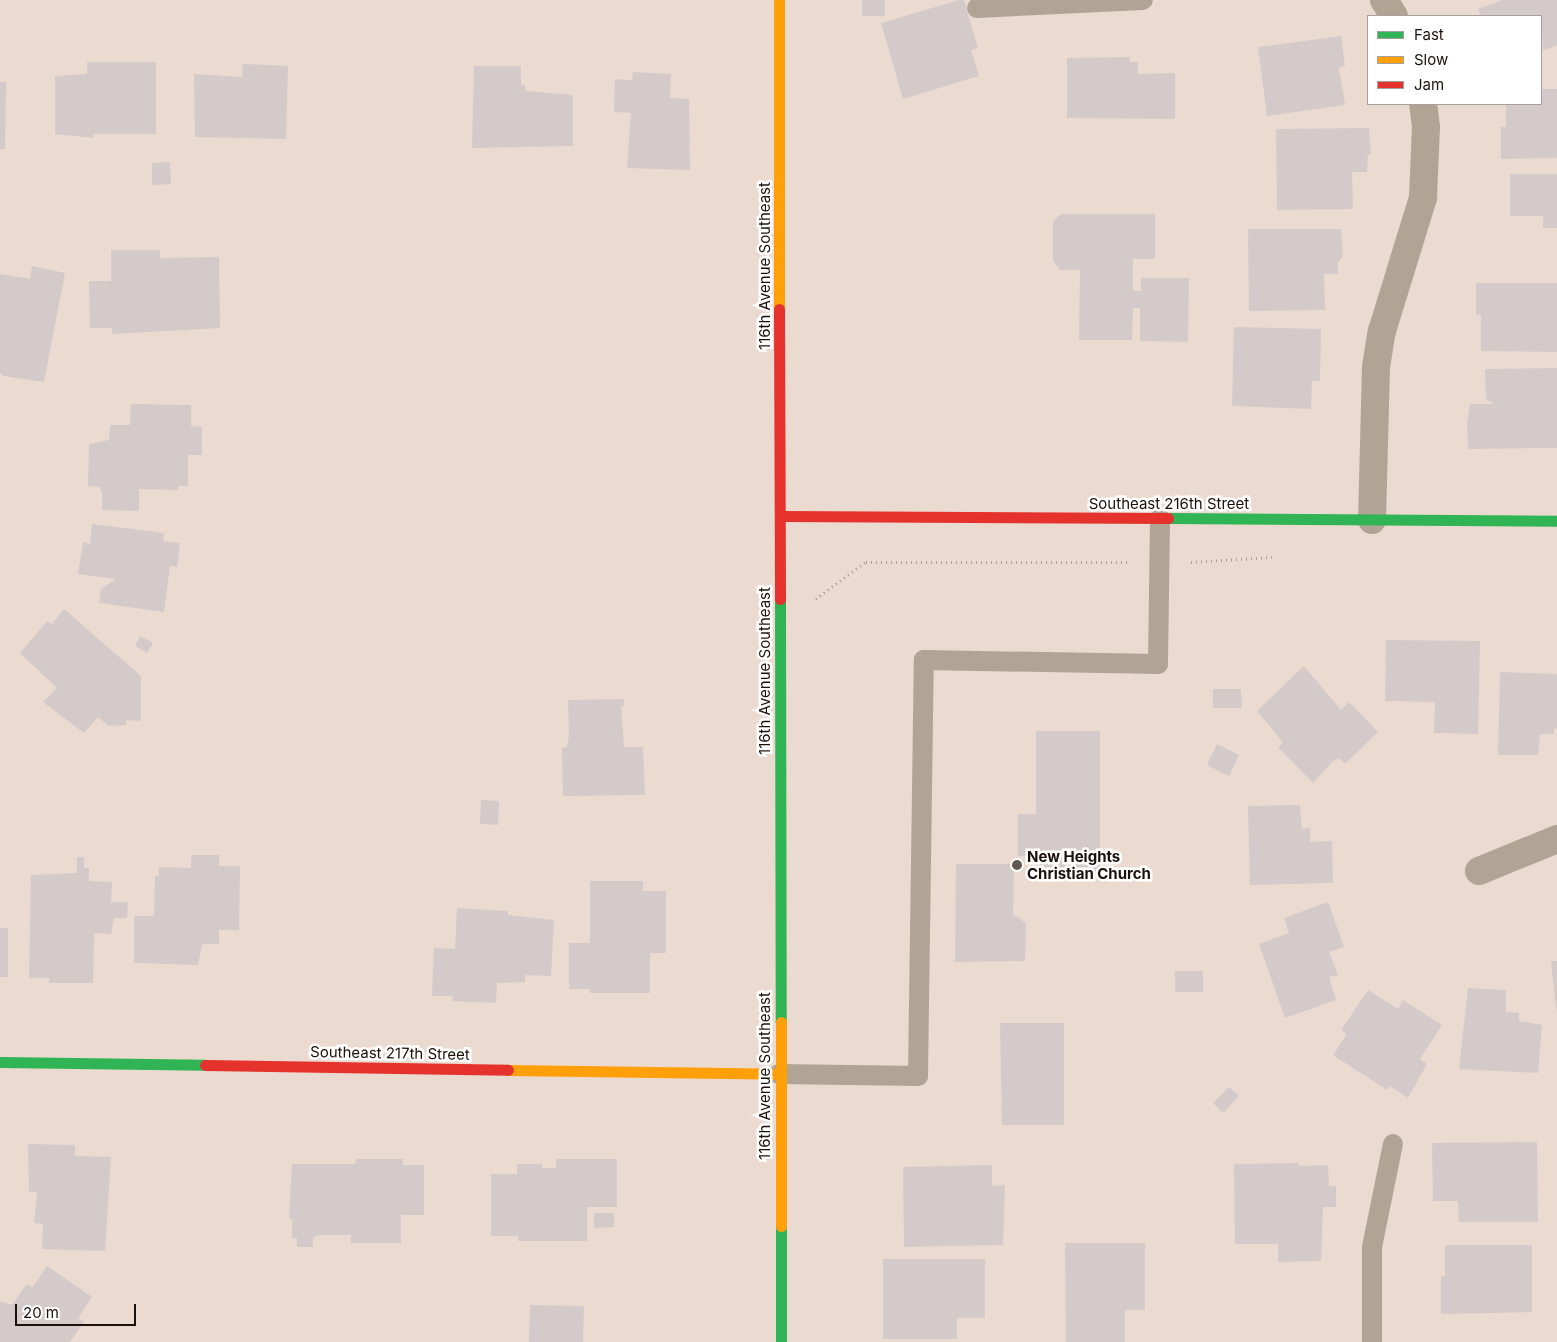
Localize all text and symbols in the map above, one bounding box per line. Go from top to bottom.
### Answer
legend [1367,15,1542,105]
text: Fast [1414,25,1444,44]
text: Slow [1414,50,1448,69]
text: Jam [1414,75,1444,94]
street label: 116th Avenue Southeast [756,182,774,350]
street label: Southeast 216th Street [1089,495,1249,513]
street label: 116th Avenue Southeast [756,587,774,755]
place label: New Heights Christian Church [1027,847,1151,882]
marker: New Heights Christian Church [1011,859,1023,871]
street label: 116th Avenue Southeast [756,992,774,1160]
street label: Southeast 217th Street [310,1043,470,1063]
scale bar [18,1294,139,1326]
text: 20 m [23,1303,59,1322]

